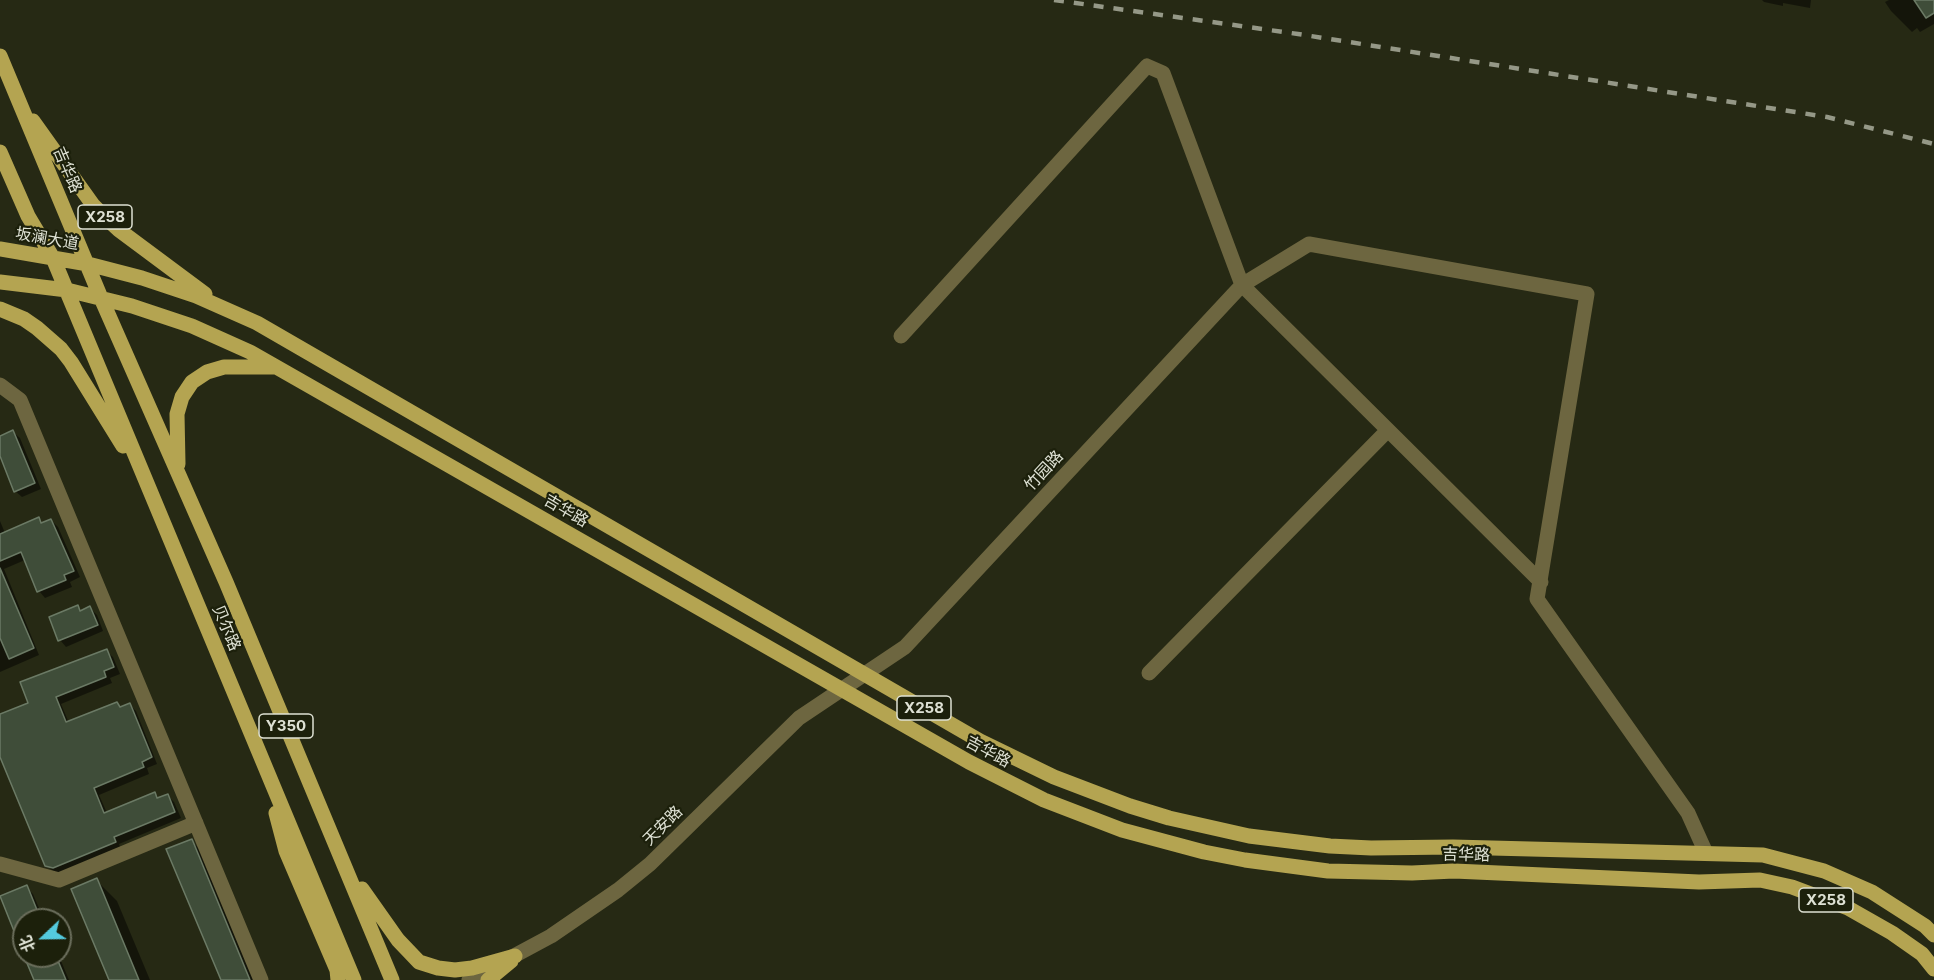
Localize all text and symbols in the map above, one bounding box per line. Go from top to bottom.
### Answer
street label: 吉华路 [49,144,85,196]
road number: X258 [78,205,132,229]
street label: 坂澜大道 [14,224,80,254]
street label: 竹园路 [1021,447,1067,495]
street label: 吉华路 [540,491,592,531]
street label: 贝尔路 [208,602,244,654]
road number: X258 [897,696,951,720]
road number: Y350 [259,714,313,738]
street label: 吉华路 [962,732,1014,772]
street label: 天安路 [639,802,687,850]
street label: 吉华路 [1442,845,1490,865]
road number: X258 [1799,888,1853,912]
north arrow [12,908,72,968]
text: 北 [15,933,39,955]

